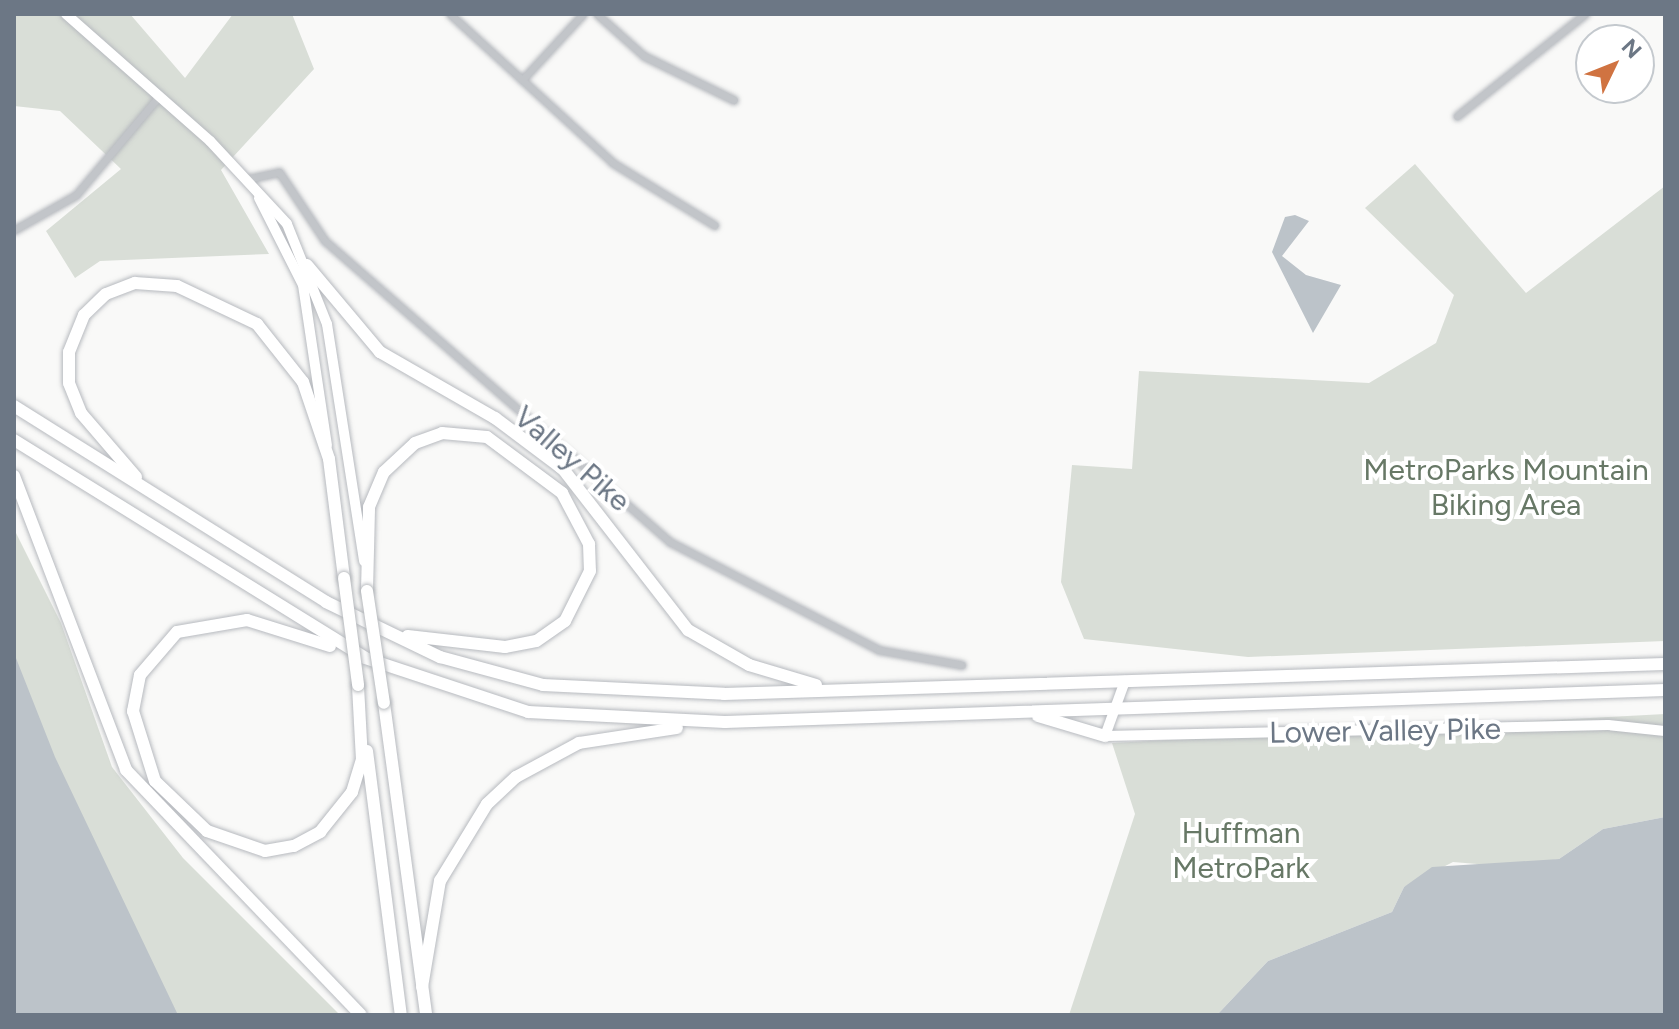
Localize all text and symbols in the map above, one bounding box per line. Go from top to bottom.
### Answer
north arrow [1575,24,1655,104]
text: N [1616,33,1647,64]
street label: Valley Pike [507,399,637,519]
park label: MetroParks Mountain Biking Area [1363,452,1649,522]
street label: Lower Valley Pike [1269,711,1501,751]
park label: Huffman MetroPark [1172,815,1310,886]

